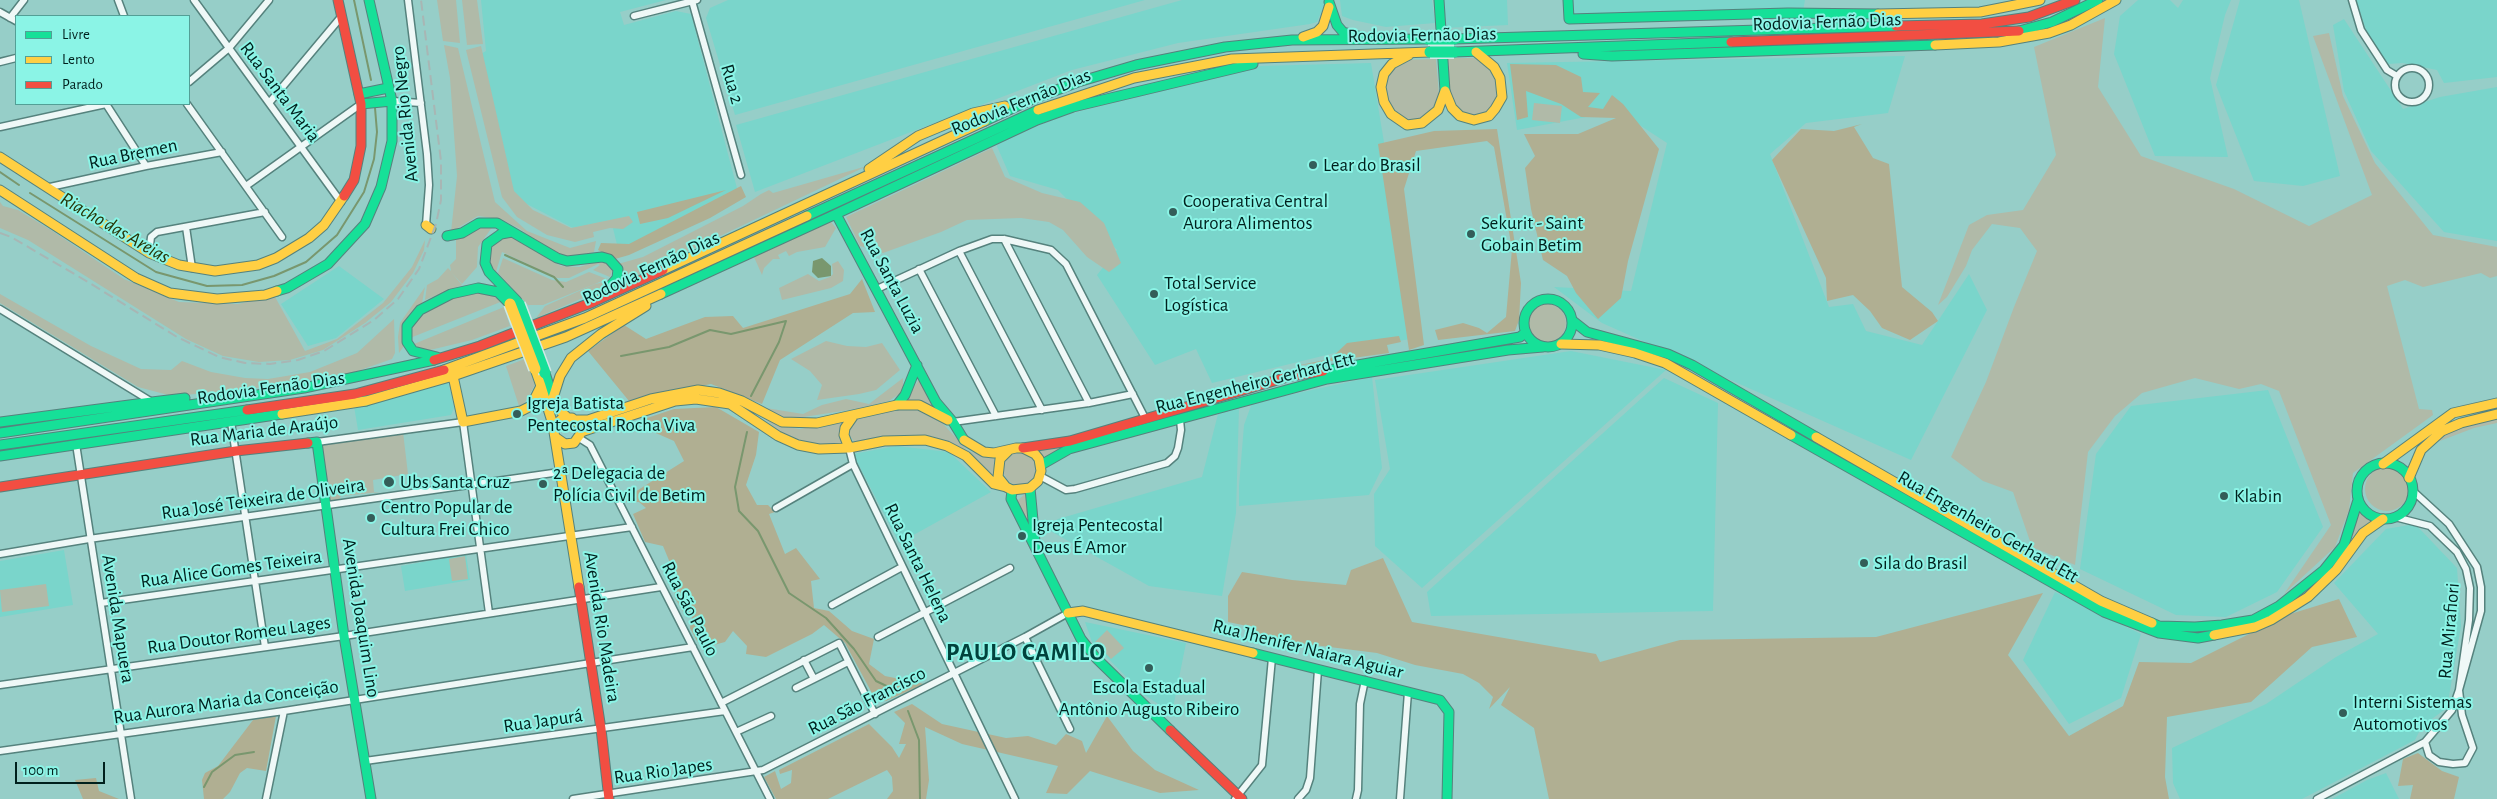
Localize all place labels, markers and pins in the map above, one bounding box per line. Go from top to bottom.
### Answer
place label: Lear do Brasil [1323,154,1421,176]
marker: Lear do Brasil [1307,159,1319,171]
place label: Cooperativa Central Aurora Alimentos [1183,190,1328,234]
marker: Cooperativa Central Aurora Alimentos [1167,206,1179,218]
place label: Sekurit - Saint Gobain Betim [1481,212,1583,256]
marker: Sekurit - Saint Gobain Betim [1465,228,1477,240]
place label: Total Service Logística [1164,272,1256,316]
marker: Total Service Logística [1148,288,1160,300]
place label: Igreja Batista Pentecostal Rocha Viva [527,392,696,436]
marker: Igreja Batista Pentecostal Rocha Viva [511,408,523,420]
place label: 2ª Delegacia de Polícia Civil de Betim [553,462,706,506]
place label: Ubs Santa Cruz [400,471,510,493]
marker: Ubs Santa Cruz [382,475,396,489]
marker: 2ª Delegacia de Polícia Civil de Betim [537,478,549,490]
place label: Klabin [2234,485,2282,507]
marker: Klabin [2218,490,2230,502]
place label: Centro Popular de Cultura Frei Chico [381,496,513,540]
marker: Centro Popular de Cultura Frei Chico [365,512,377,524]
place label: Igreja Pentecostal Deus É Amor [1032,514,1163,558]
marker: Igreja Pentecostal Deus É Amor [1016,530,1028,542]
place label: Sila do Brasil [1874,552,1968,574]
marker: Sila do Brasil [1858,557,1870,569]
marker: Escola Estadual Antônio Augusto Ribeiro [1143,662,1155,674]
place label: Escola Estadual Antônio Augusto Ribeiro [1059,676,1239,720]
place label: Interni Sistemas Automotivos [2353,691,2472,735]
marker: Interni Sistemas Automotivos [2337,707,2349,719]

